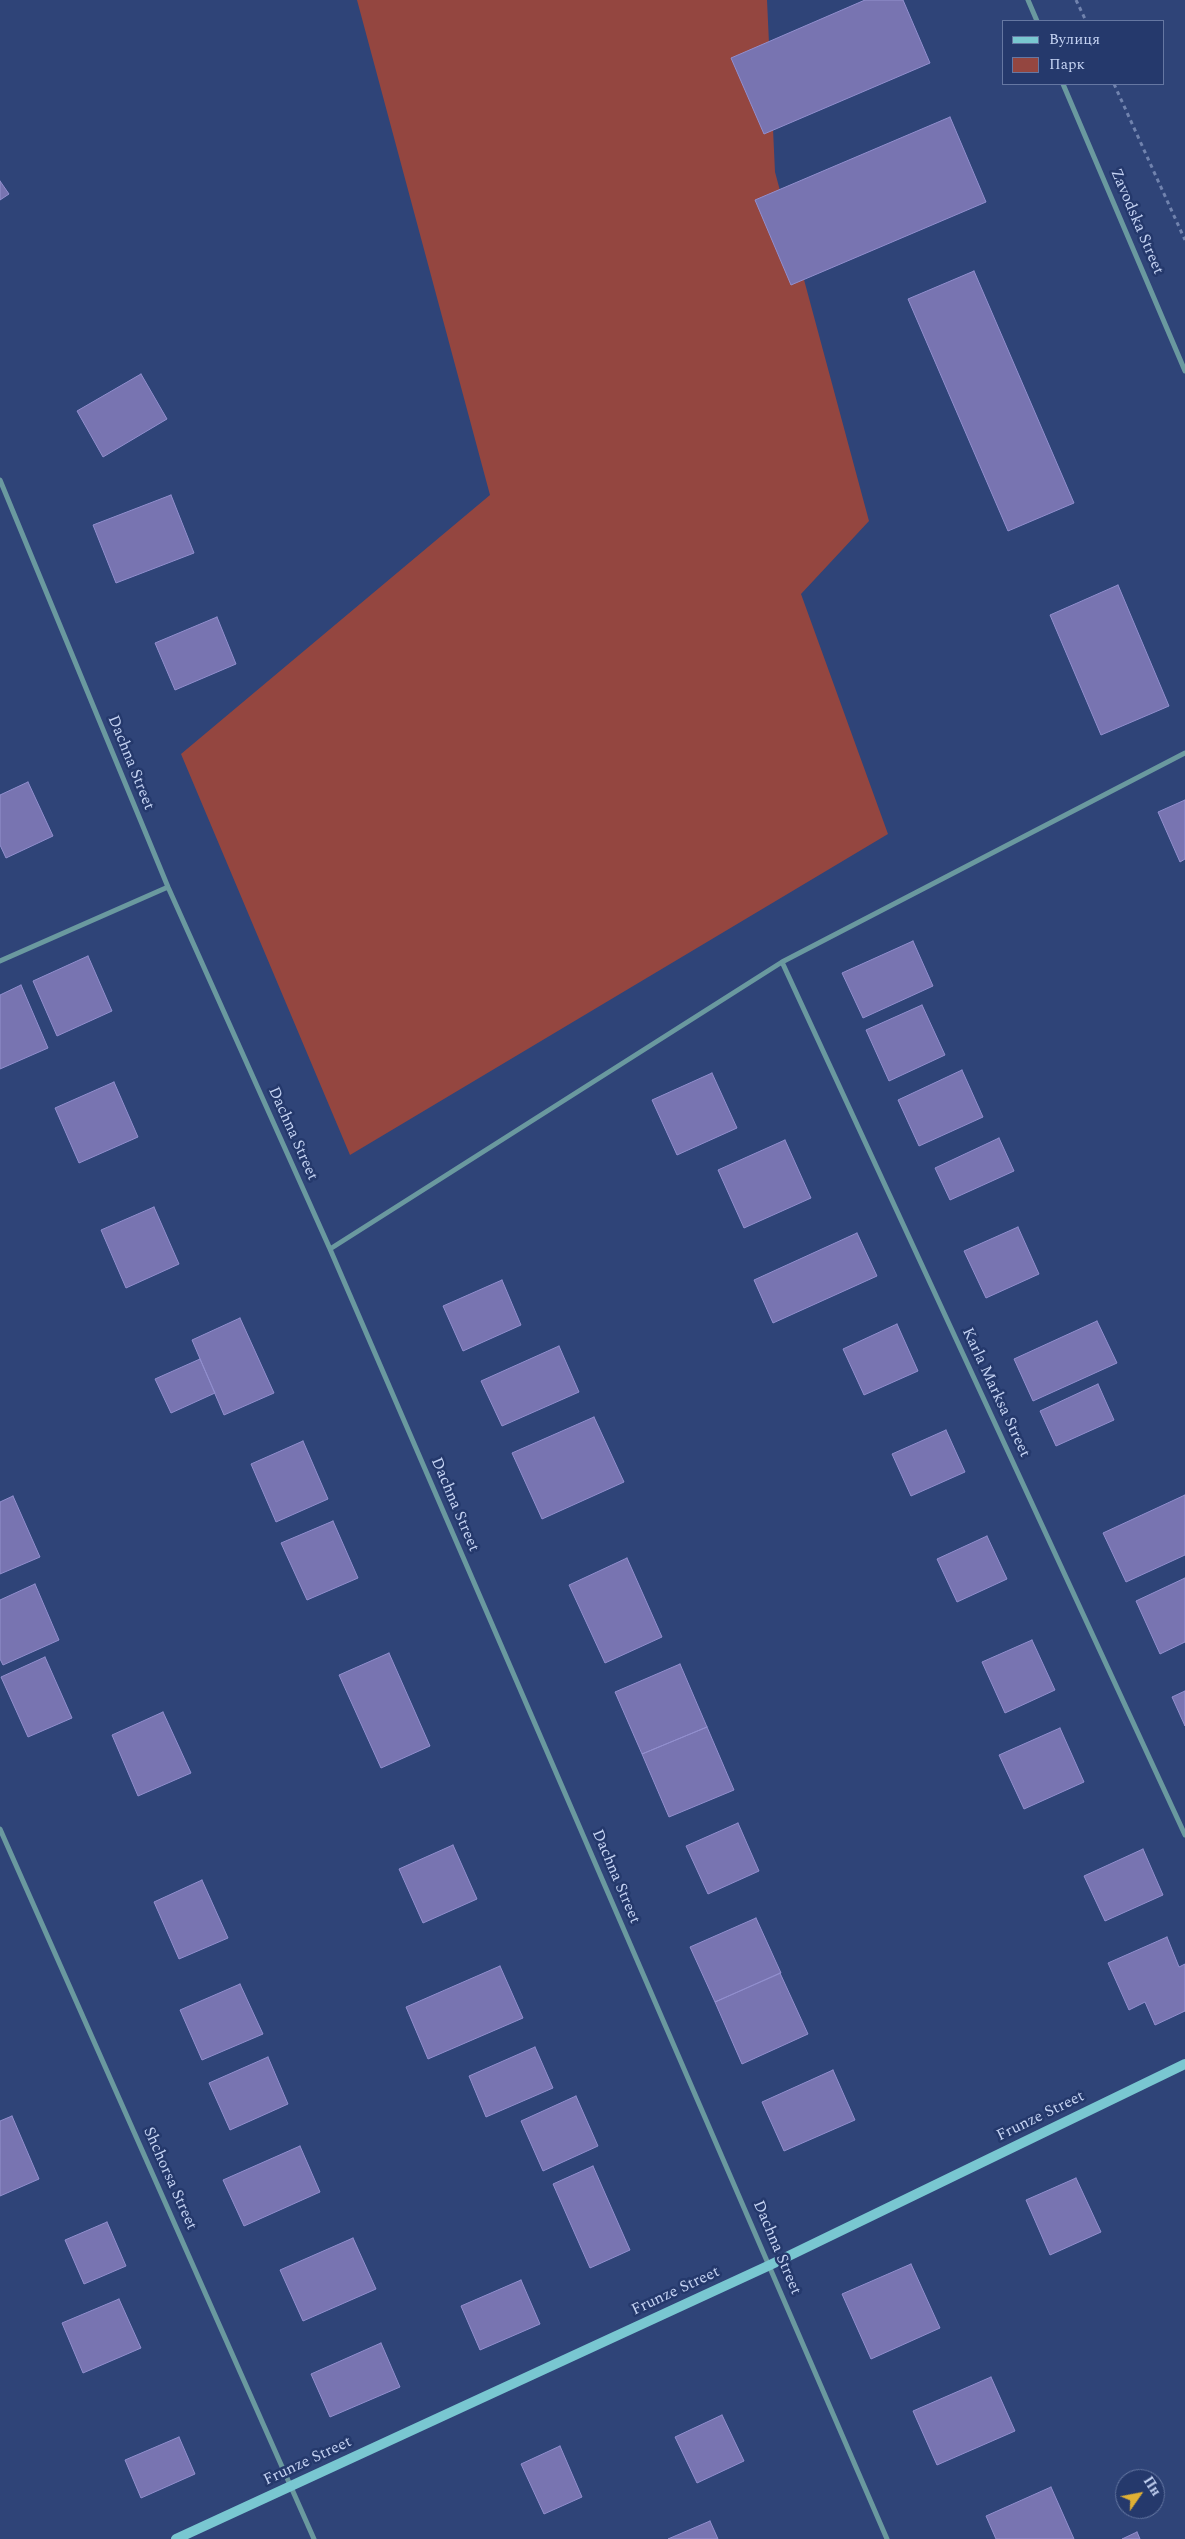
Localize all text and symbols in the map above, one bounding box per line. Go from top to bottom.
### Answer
legend [1002,20,1165,85]
text: Вулиця [1049,28,1100,51]
text: Парк [1049,53,1085,76]
street label: Zavodska Street [1105,166,1167,278]
street label: Dachna Street [102,713,158,813]
street label: Dachna Street [263,1084,321,1184]
street label: Karla Marksa Street [957,1325,1033,1461]
street label: Dachna Street [426,1455,482,1555]
street label: Dachna Street [587,1827,643,1927]
street label: Frunze Street [994,2088,1088,2146]
street label: Shchorsa Street [138,2125,200,2233]
street label: Dachna Street [748,2198,804,2298]
street label: Frunze Street [629,2263,723,2321]
street label: Frunze Street [261,2433,355,2491]
north arrow [1115,2469,1165,2519]
text: Пн [1138,2472,1166,2500]

